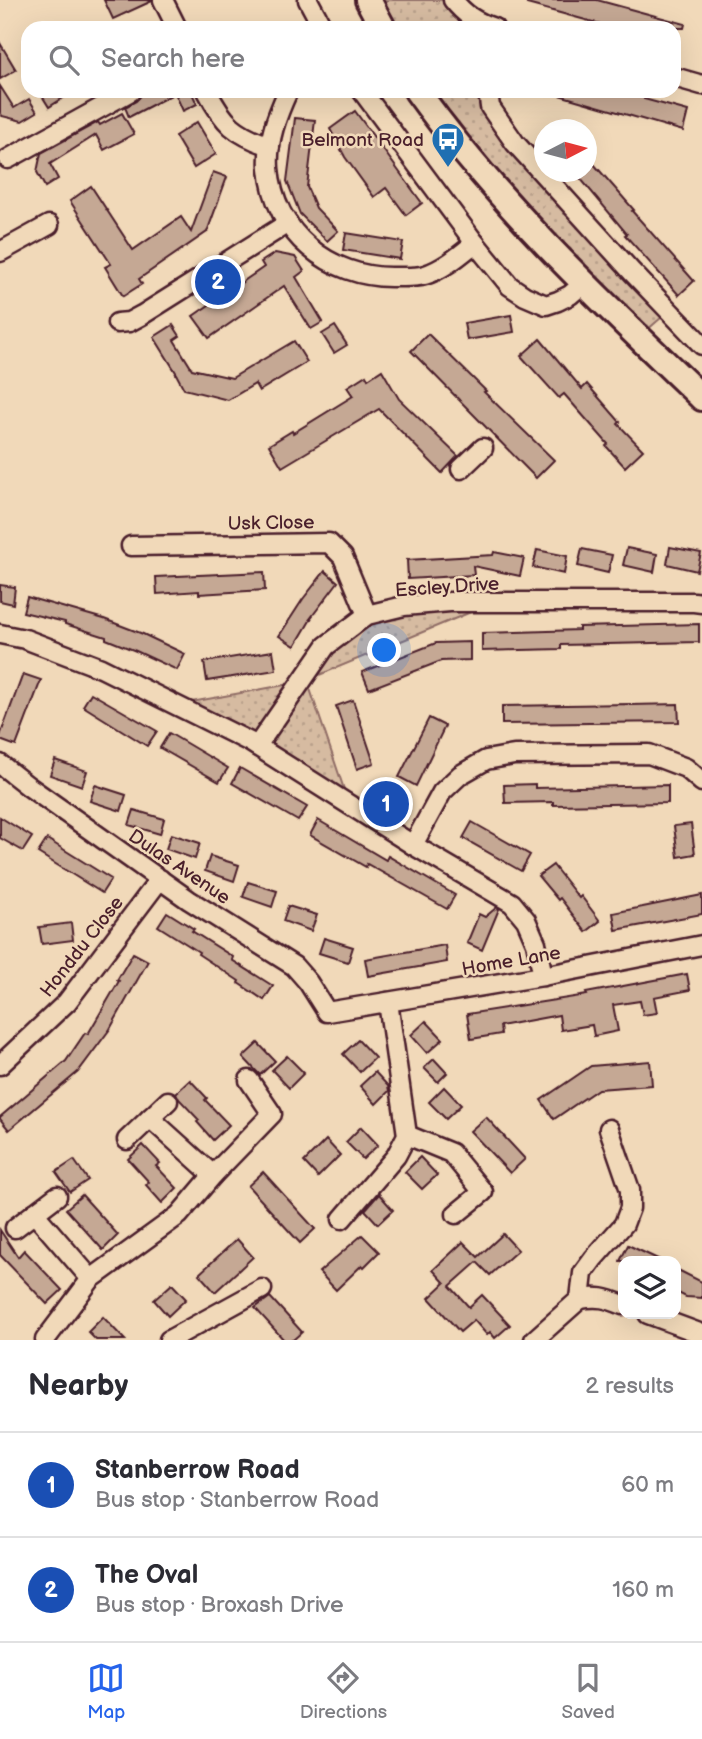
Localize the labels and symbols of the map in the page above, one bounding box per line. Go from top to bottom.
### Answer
north arrow [534,119,597,182]
bus stop icon: Belmont Road [429,120,467,169]
place label: Belmont Road [301,129,424,152]
pin: 2 [195,256,241,308]
street label: Usk Close [227,511,315,536]
street label: Escley Drive [394,572,500,603]
your location [367,633,401,667]
pin: 1 [363,778,409,830]
street label: Dulas Avenue [124,825,234,910]
street label: Honddu Close [36,892,129,1002]
street label: Home Lane [460,941,562,981]

